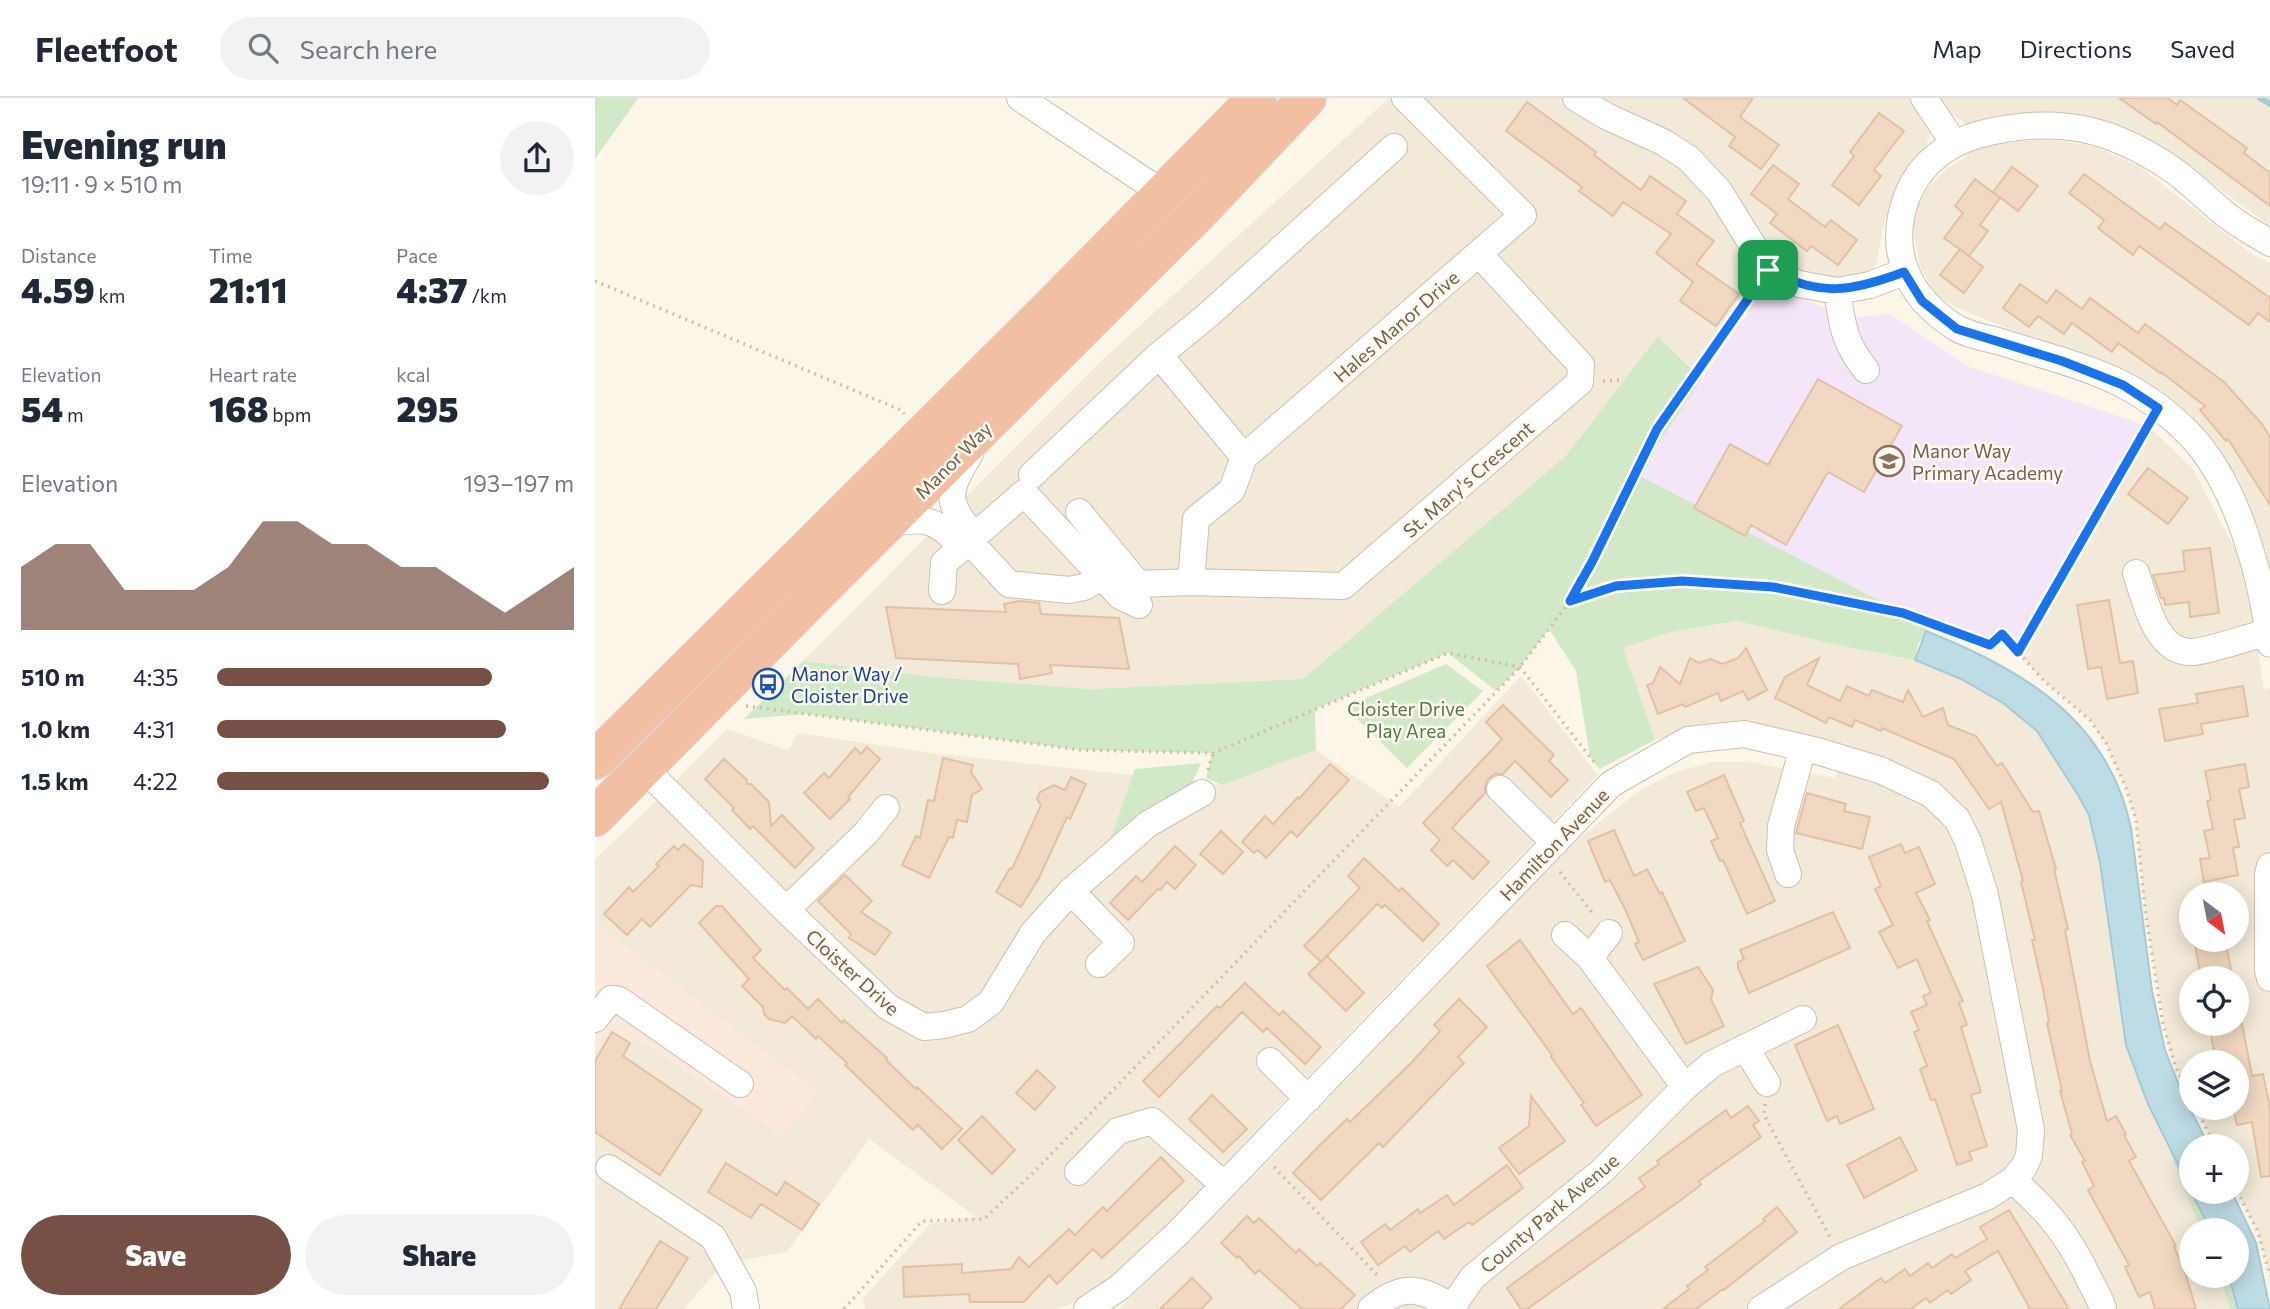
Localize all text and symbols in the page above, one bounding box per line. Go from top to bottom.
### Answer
search box [220,17,710,80]
text: Fleetfoot [35,28,178,69]
icon: search [244,29,282,67]
text: Search here [300,33,437,64]
text: Map [1932,34,1982,63]
text: Directions [2020,34,2132,63]
text: Saved [2170,34,2235,63]
text: Evening run [21,120,227,167]
button: share [500,121,574,195]
text: 19:11 · 9 × 510 m [21,170,182,198]
pin [1738,240,1798,300]
text: Distance [21,244,97,267]
text: Time [209,244,252,267]
text: Pace [396,244,438,267]
icon: arrive [1749,251,1787,289]
street label: Hales Manor Drive [1329,265,1463,387]
text: 4.59 [21,267,95,310]
text: 21:11 [209,267,288,310]
text: 4:37 [396,267,468,310]
text: km [95,284,125,307]
text: /km [468,284,507,307]
text: Elevation [21,363,101,386]
text: Heart rate [209,363,297,386]
text: kcal [396,363,430,386]
text: 54 [21,386,63,429]
text: 168 [209,386,269,429]
text: 295 [396,386,459,429]
text: m [63,403,84,426]
text: bpm [269,403,311,426]
street label: St. Mary's Crescent [1398,416,1538,542]
street label: Manor Way [910,417,996,503]
place label: Manor Way Primary Academy [1912,439,2063,484]
school or university icon: Manor Way Primary Academy [1872,444,1906,478]
text: Elevation [21,469,118,497]
text: 193–197 m [463,469,574,497]
place label: Manor Way / Cloister Drive [791,662,908,707]
text: 510 m [21,663,85,691]
text: 4:35 [133,663,179,691]
bus stop icon: Manor Way / Cloister Drive [751,667,785,701]
park label: Cloister Drive Play Area [1347,697,1465,742]
text: 1.0 km [21,715,90,743]
text: 4:31 [133,715,175,743]
text: 1.5 km [21,767,89,795]
text: 4:22 [133,767,178,795]
street label: Hamilton Avenue [1495,783,1613,905]
north arrow [2179,882,2249,952]
map controls [2179,882,2249,1288]
street label: Cloister Drive [802,924,904,1020]
button: locate [2179,966,2249,1036]
button: layers [2179,1050,2249,1120]
button: + [2179,1134,2249,1204]
street label: County Park Avenue [1475,1148,1623,1278]
button: Save [21,1215,291,1295]
button: Share [305,1215,574,1295]
button: − [2179,1218,2249,1288]

